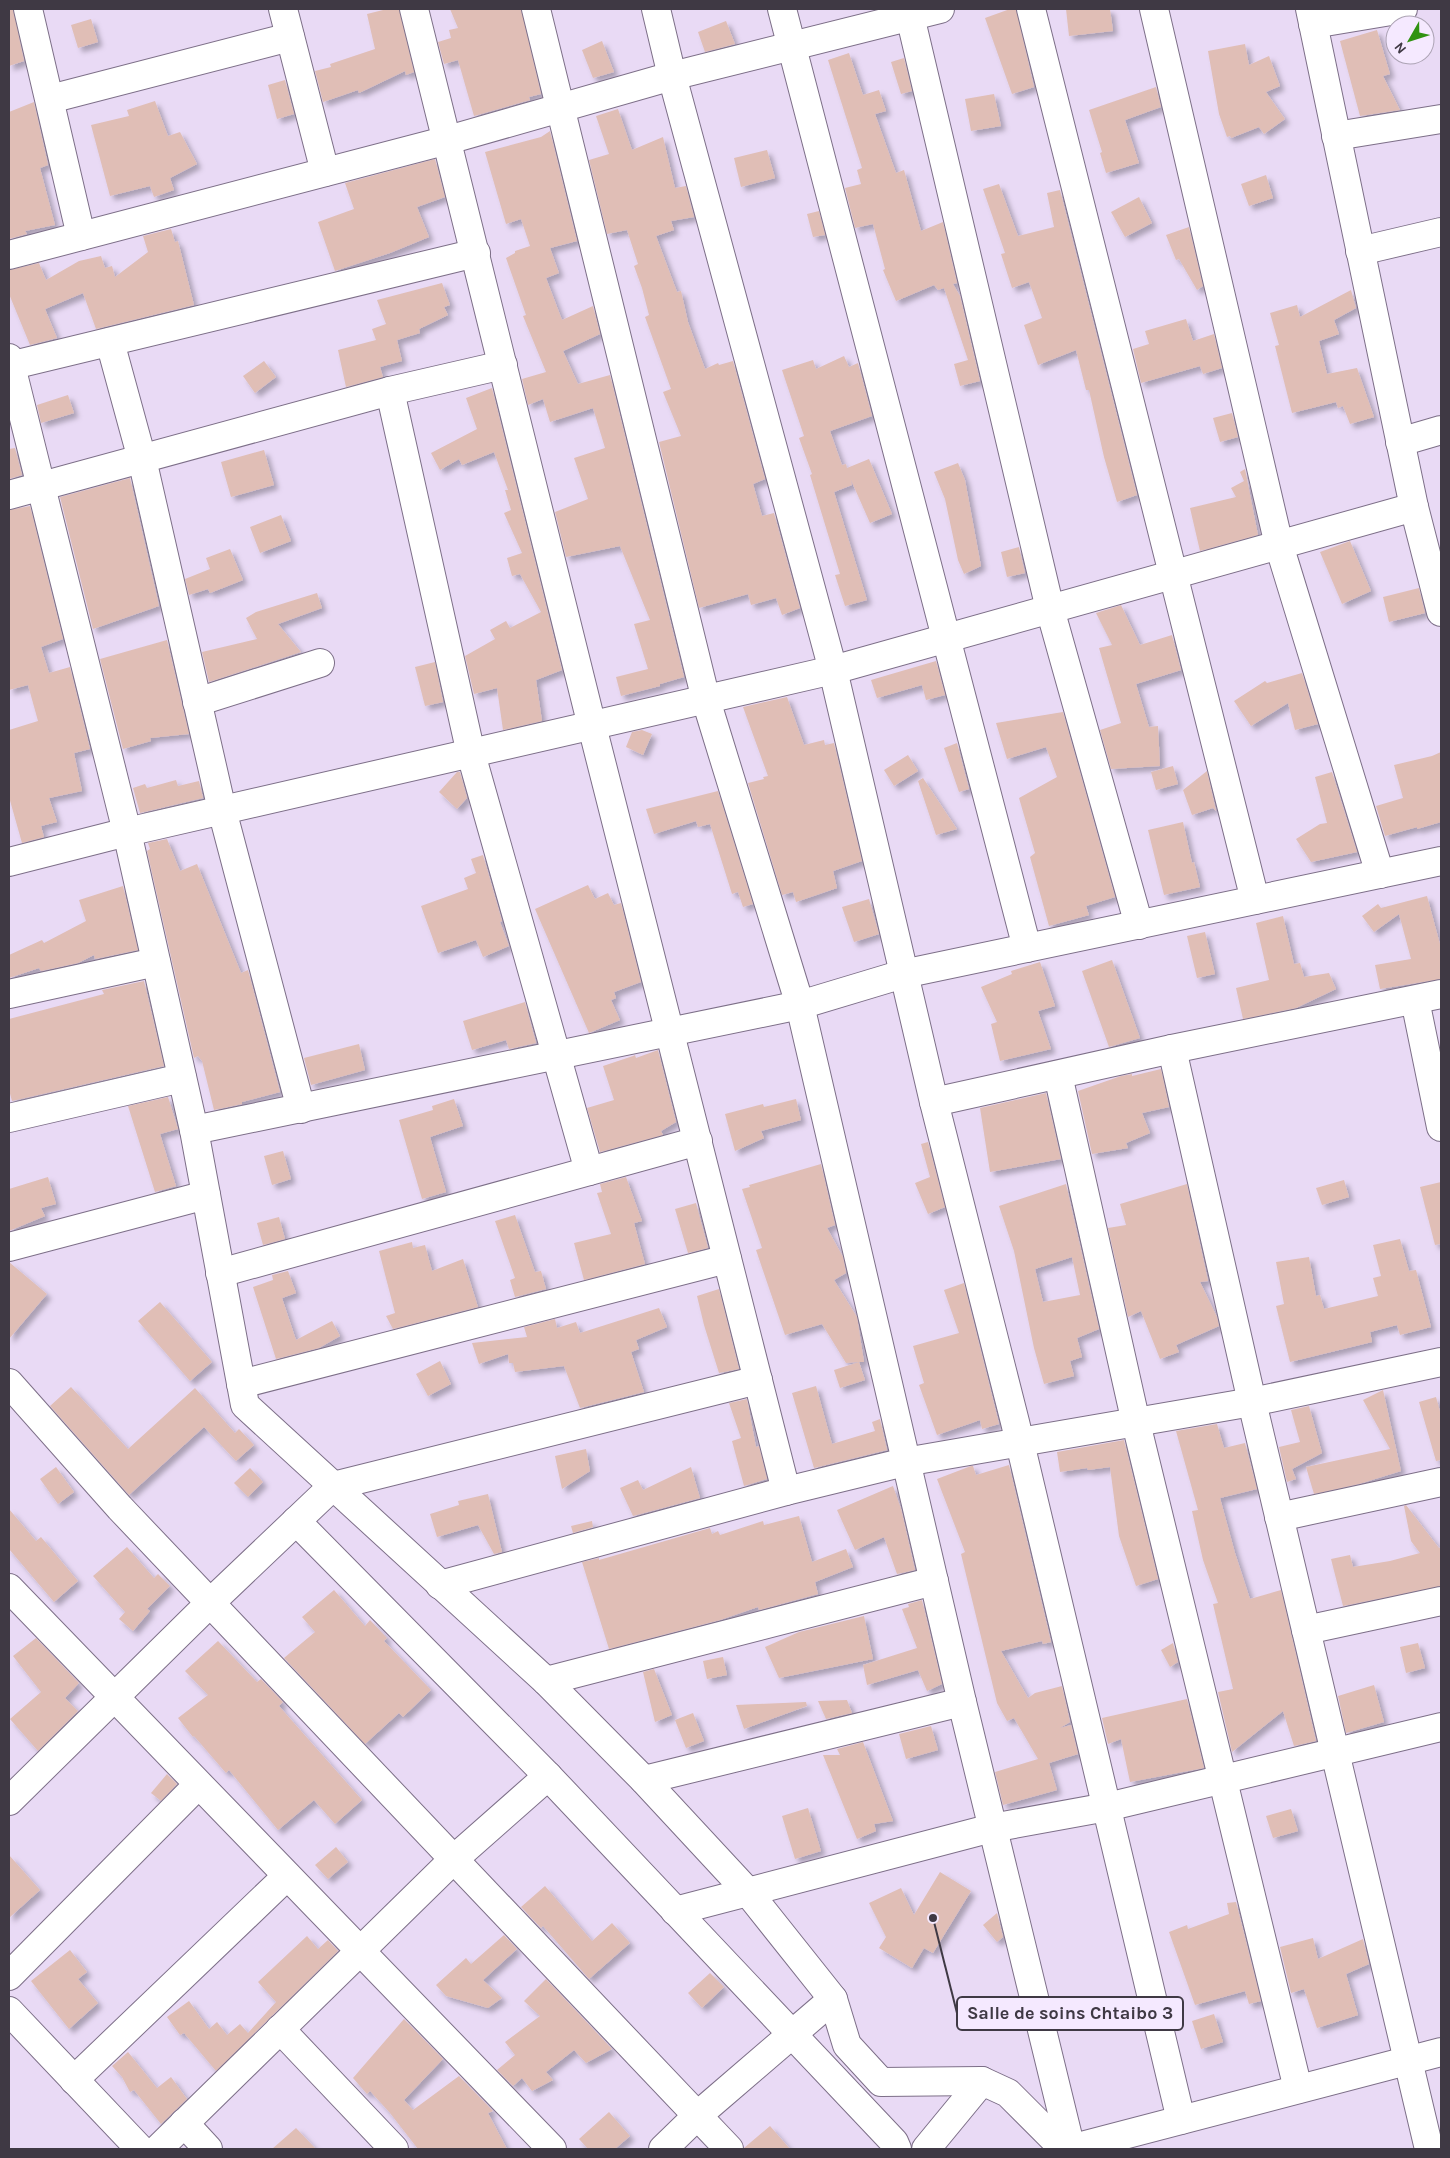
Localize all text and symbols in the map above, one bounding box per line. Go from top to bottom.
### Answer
north arrow [1385,15,1435,65]
text: N [1391,39,1410,57]
callout: Salle de soins Chtaibo 3 [957,1997,1183,2030]
text: Salle de soins Chtaibo 3 [967,2002,1173,2024]

